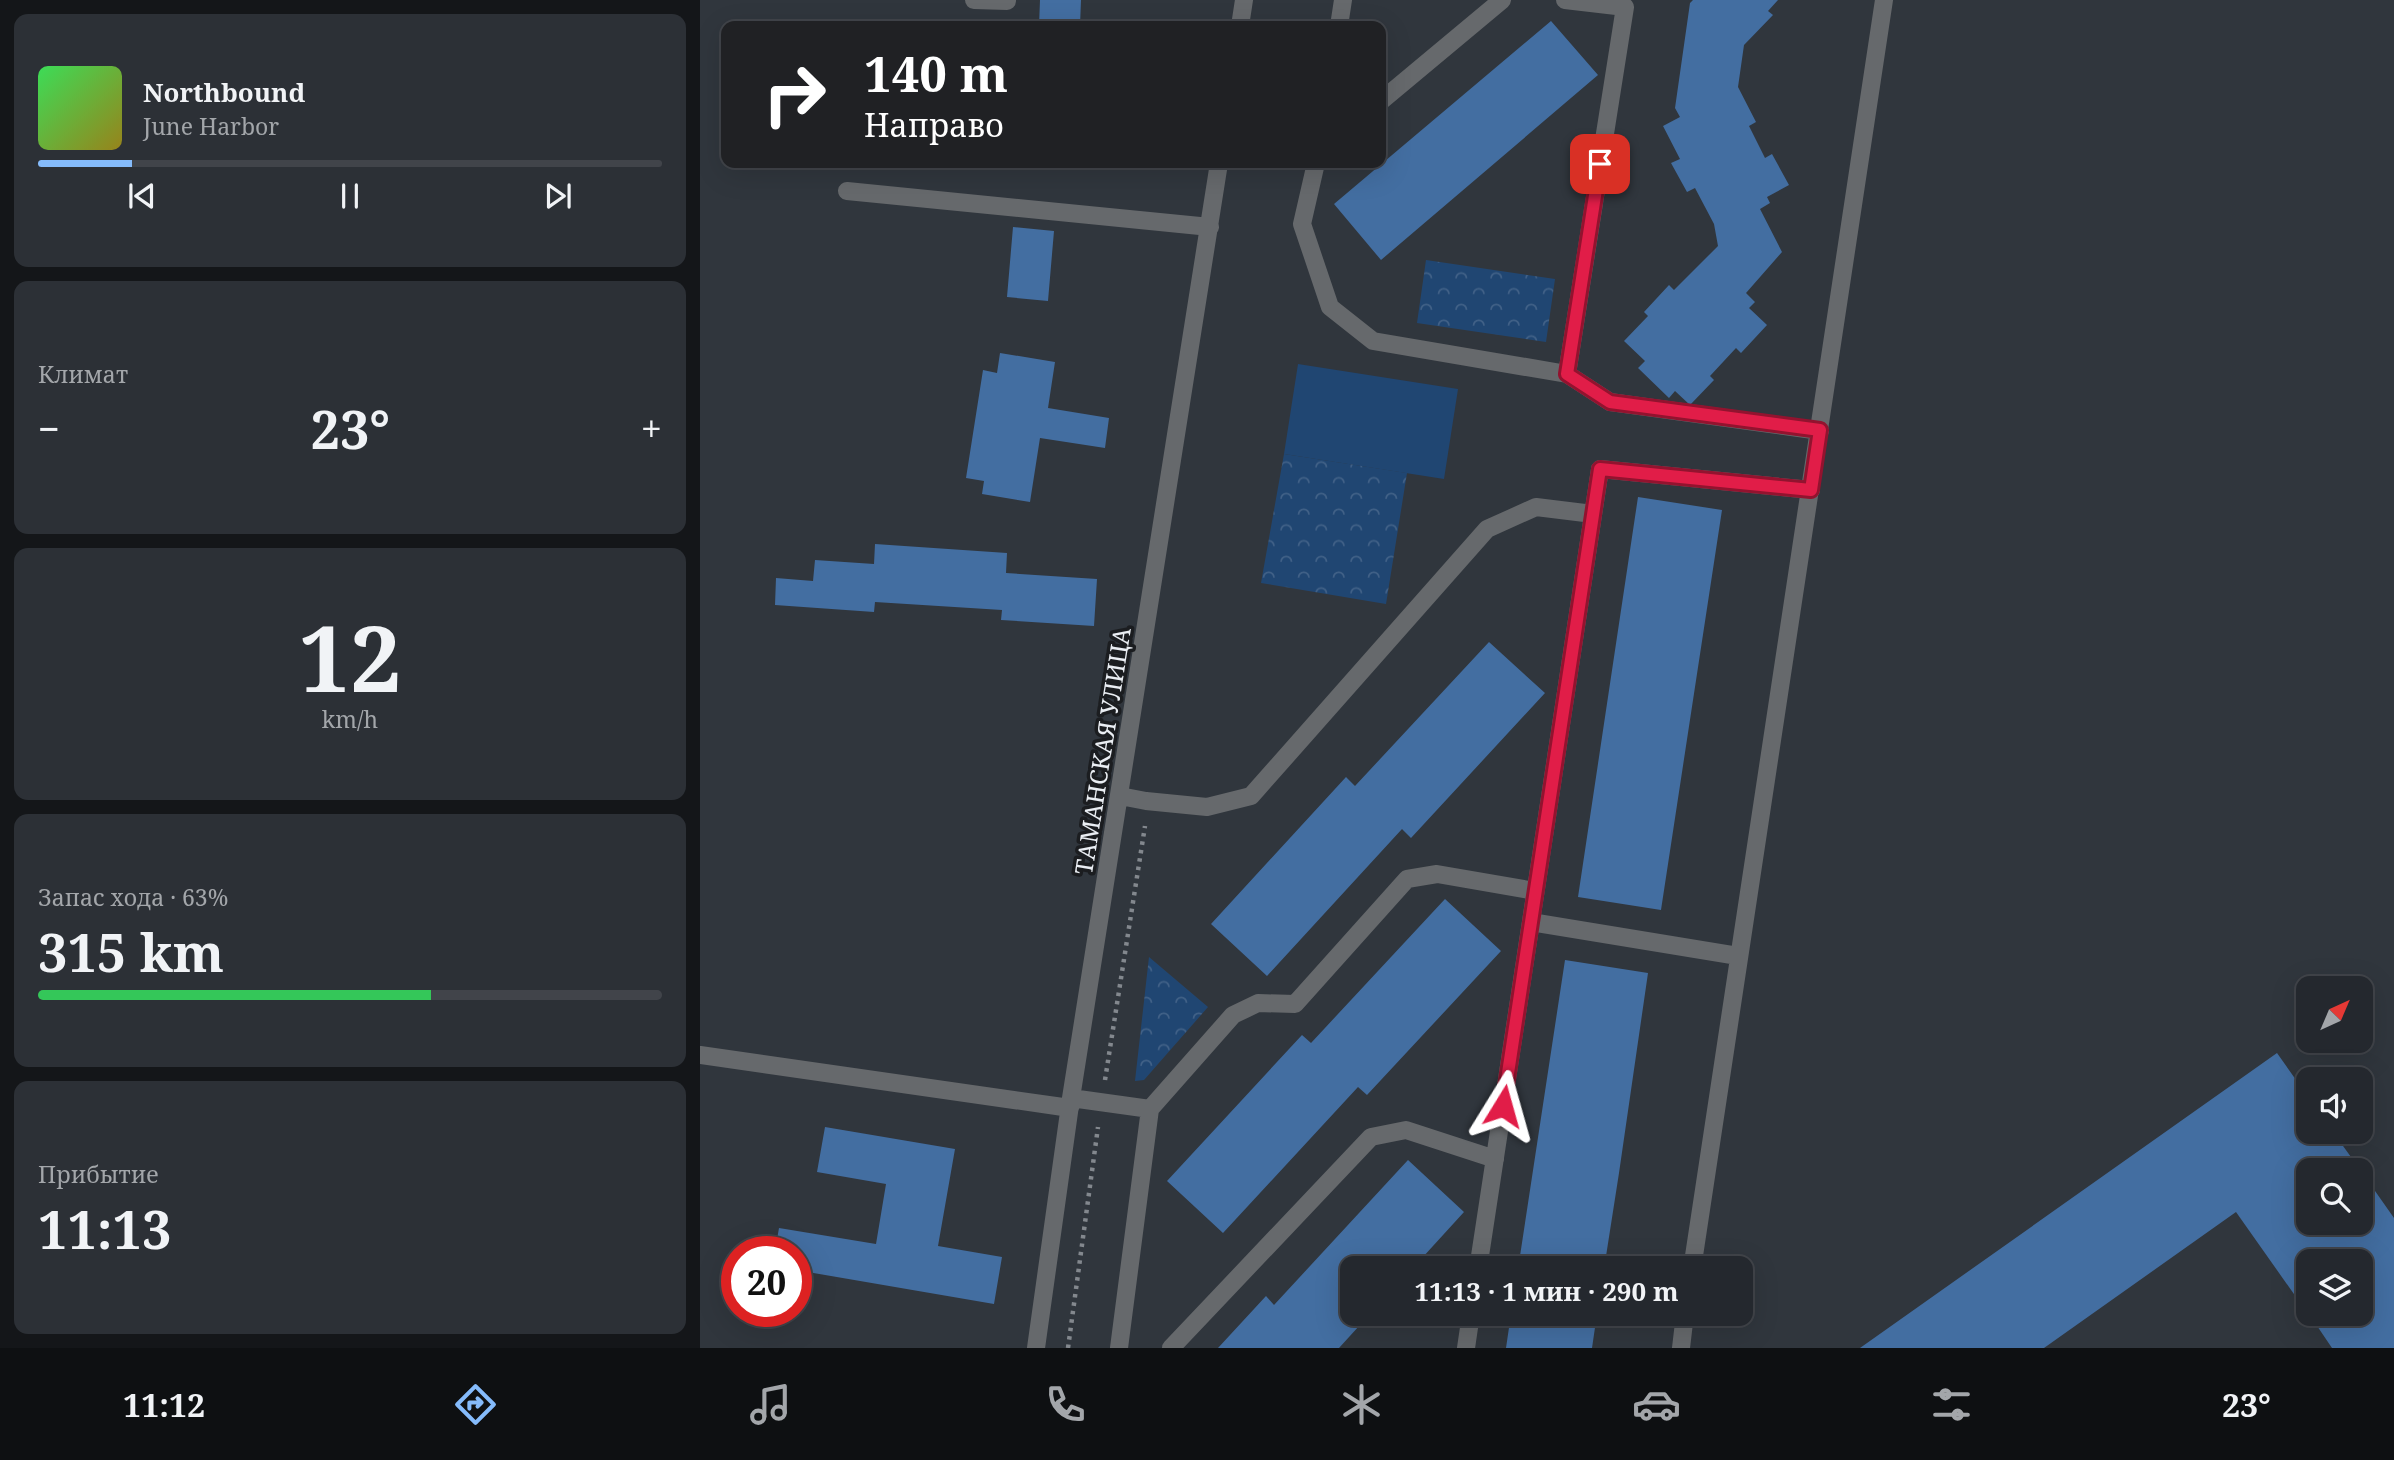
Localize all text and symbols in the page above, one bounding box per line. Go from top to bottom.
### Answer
text: 140 m [864,40,1008,106]
icon: right [749,49,840,140]
text: Northbound [143,74,305,110]
text: Направо [864,103,1004,146]
text: June Harbor [143,110,279,142]
pin [1570,134,1630,194]
icon: arrive [1581,145,1619,183]
icon: previous [123,177,161,215]
icon: pause [331,177,369,215]
icon: next [539,177,577,215]
text: Климат [38,358,128,390]
text: 23° [311,393,390,464]
text: − [38,402,60,454]
text: + [641,402,662,454]
text: 12 [299,595,401,719]
street label: ТАМАНСКАЯ УЛИЦА [1066,625,1138,877]
text: km/h [322,703,378,735]
text: Запас хода · 63% [38,881,228,913]
text: 315 km [38,916,224,987]
north arrow [2296,976,2373,1054]
map controls [2296,976,2373,1326]
button: sound [2296,1067,2373,1144]
position arrow [1466,1069,1540,1143]
text: Прибытие [38,1158,159,1190]
button: search [2296,1158,2373,1235]
text: 11:13 [38,1193,171,1264]
speed limit sign: 20 [721,1236,812,1327]
button: layers [2296,1249,2373,1326]
text: 11:13 · 1 мин · 290 m [1414,1273,1679,1309]
icon: directions [451,1380,500,1429]
icon: music [746,1380,795,1429]
icon: phone [1041,1380,1090,1429]
icon: climate [1337,1380,1386,1429]
icon: car [1632,1380,1681,1429]
icon: filters [1927,1380,1976,1429]
text: 11:12 [123,1383,205,1426]
text: 23° [2222,1383,2271,1426]

